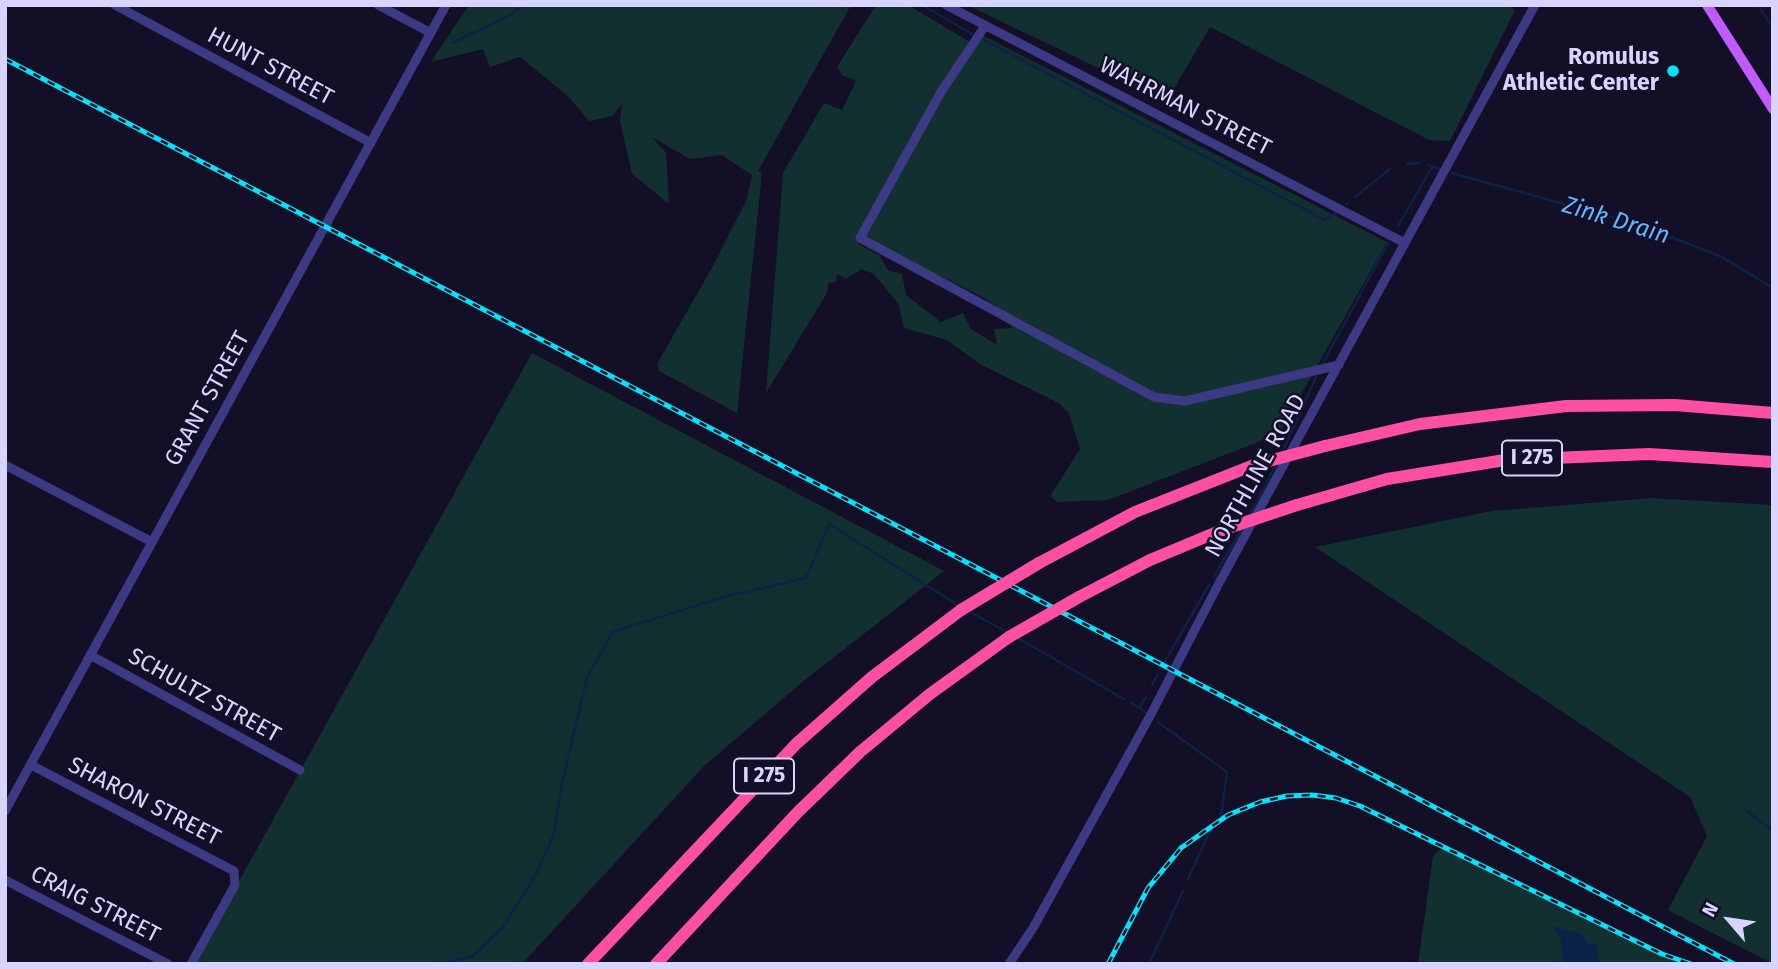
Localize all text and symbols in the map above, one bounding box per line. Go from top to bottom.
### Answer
street label: HUNT STREET [202,22,338,112]
place label: Romulus Athletic Center [1503,44,1659,98]
street label: WAHRMAN STREET [1095,52,1275,162]
marker: Romulus Athletic Center [1665,63,1681,79]
water label: Zink Drain [1559,191,1673,251]
street label: GRANT STREET [160,327,256,471]
street label: NORTHLINE ROAD [1200,390,1312,562]
road number: I 275 [1502,440,1562,476]
street label: SCHULTZ STREET [123,643,285,749]
street label: SHARON STREET [63,752,225,852]
road number: I 275 [734,758,794,794]
street label: CRAIG STREET [26,861,164,949]
north arrow [1694,885,1764,955]
text: N [1697,898,1723,921]

